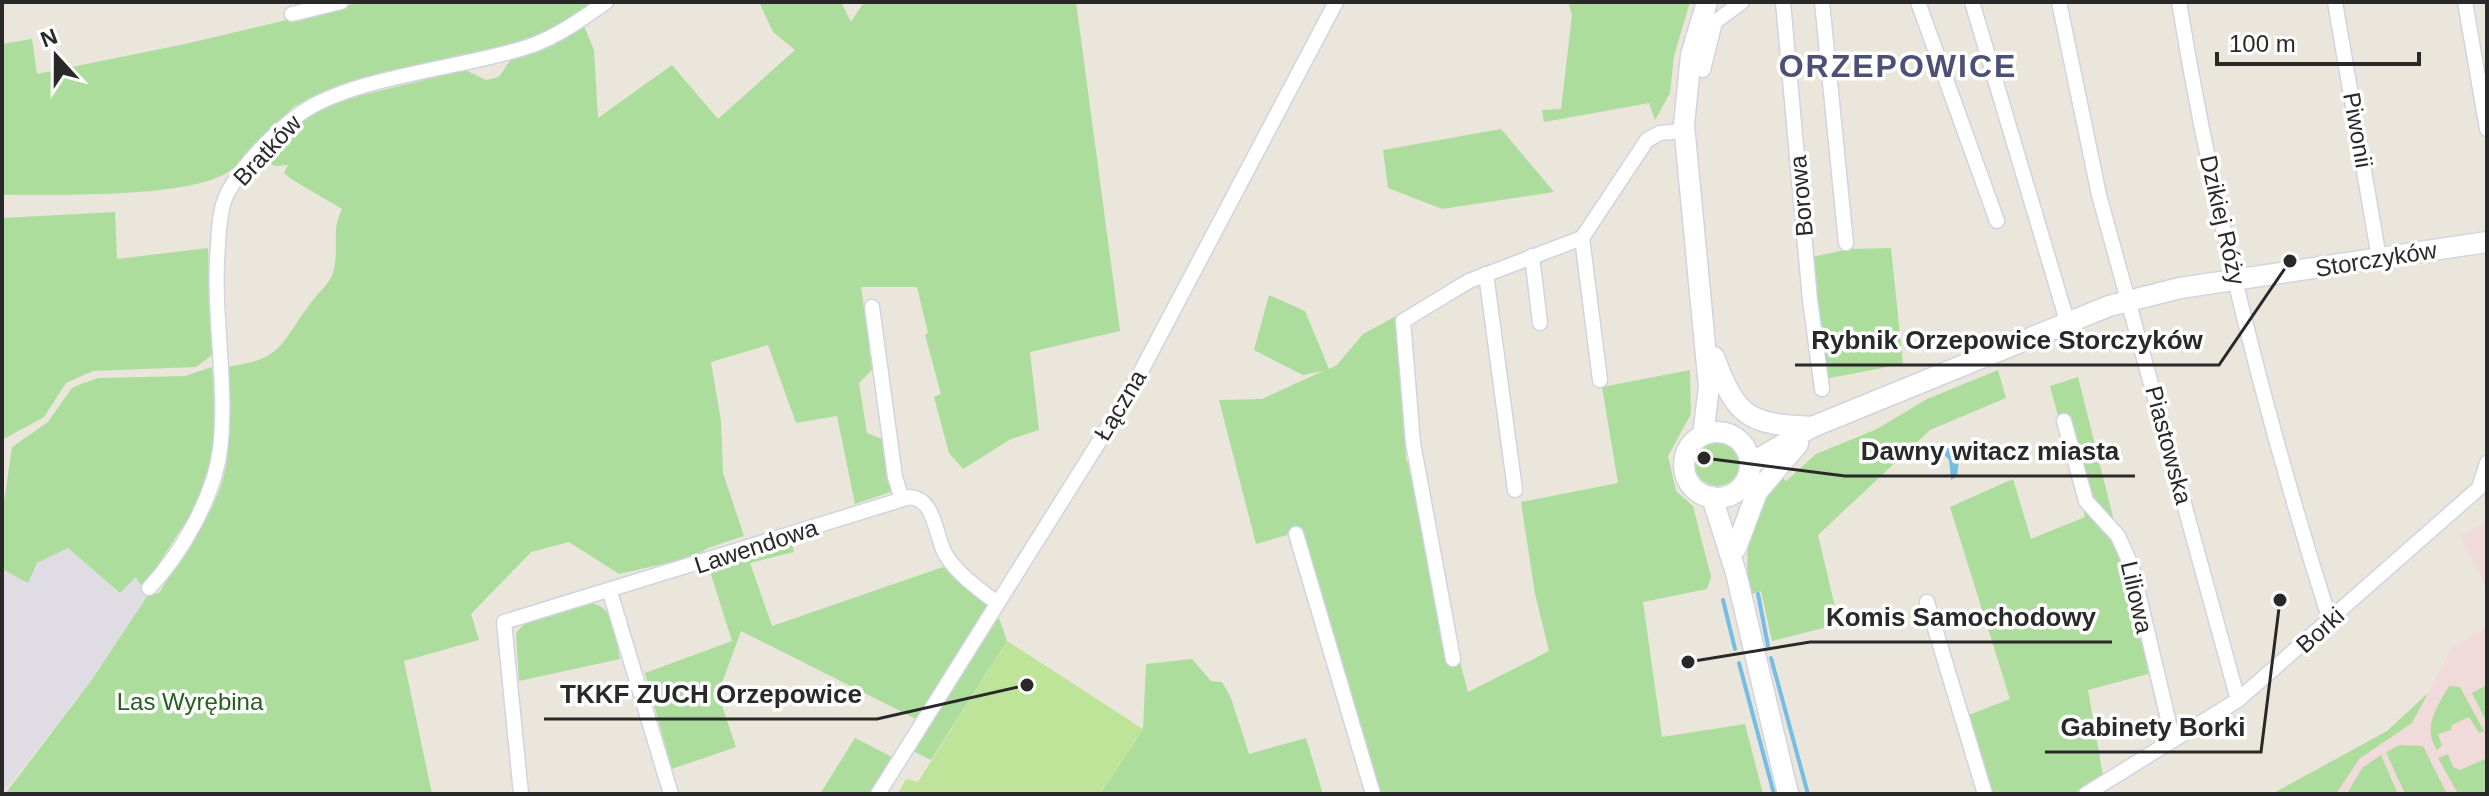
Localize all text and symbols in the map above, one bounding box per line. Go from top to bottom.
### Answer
north arrow [16,16,96,96]
scale bar [2217,16,2419,66]
text: N [37,23,61,52]
text: 100 m [2229,30,2296,57]
district label: ORZEPOWICE [1779,48,2017,84]
street label: Piwonii [2338,90,2378,170]
street label: Bratków [228,109,307,191]
street label: Dzikiej Róży [2195,153,2251,287]
street label: Borowa [1784,154,1818,238]
street label: Storczyków [2313,236,2439,282]
callout: Rybnik Orzepowice Storczyków [1795,315,2219,365]
text: Rybnik Orzepowice Storczyków [1811,325,2204,355]
street label: Łączna [1088,364,1152,445]
street label: Piastowska [2140,383,2198,508]
callout: Dawny witacz miasta [1845,426,2135,476]
text: Dawny witacz miasta [1861,436,2120,466]
street label: Lawendowa [691,513,822,579]
street label: Liliowa [2116,558,2159,636]
callout: Komis Samochodowy [1810,592,2112,642]
text: Komis Samochodowy [1826,602,2097,632]
street label: Borki [2291,602,2349,658]
callout: TKKF ZUCH Orzepowice [544,669,877,719]
text: TKKF ZUCH Orzepowice [560,679,862,709]
park label: Las Wyrębina [117,688,264,715]
callout: Gabinety Borki [2045,702,2261,752]
text: Gabinety Borki [2061,712,2245,742]

